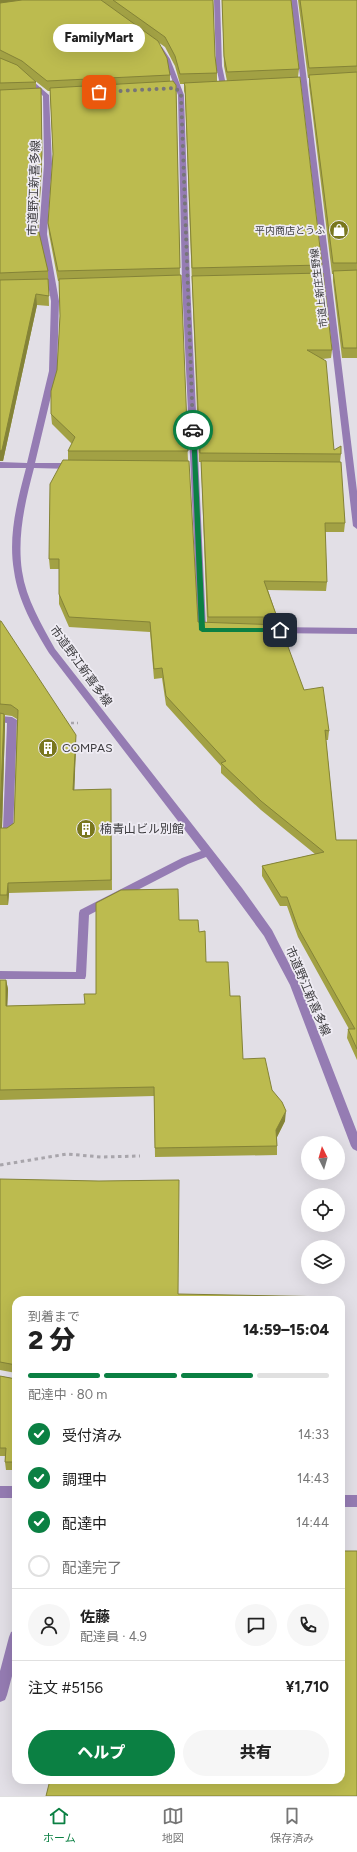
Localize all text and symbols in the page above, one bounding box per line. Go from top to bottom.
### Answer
callout: FamilyMart [53,24,145,52]
text: FamilyMart [64,30,134,45]
pin [82,75,116,109]
icon: bag [88,81,110,103]
street label: 市道野江新喜多線 [25,140,43,236]
shop icon: 平内商店とうふ [328,219,350,241]
place label: 平内商店とうふ [255,224,325,237]
street label: 市道上新庄生野線 [308,248,330,328]
courier [173,410,213,450]
icon: car [182,419,204,441]
pin [263,613,297,647]
icon: home [269,619,291,641]
street label: 市道野江新喜多線 [47,623,115,709]
building icon: COMPAS [37,737,59,759]
place label: COMPAS [62,741,113,755]
building icon: 楠青山ビル別館 [75,818,97,840]
place label: 楠青山ビル別館 [100,822,184,836]
street label: 市道野江新喜多線 [283,944,333,1038]
north arrow [301,1136,345,1180]
map controls [301,1136,345,1284]
button: locate [301,1188,345,1232]
button: layers [301,1240,345,1284]
text: 到着まで [28,1309,80,1324]
text: 14:59–15:04 [243,1321,329,1339]
text: 2 分 [28,1324,75,1356]
text: 配達中 · 80 m [28,1387,107,1402]
icon: check [28,1423,50,1445]
text: 受付済み [62,1427,122,1445]
text: 14:33 [298,1427,329,1442]
icon: check [28,1467,50,1489]
text: 調理中 [62,1471,107,1489]
text: 14:43 [297,1471,329,1486]
icon: check [28,1511,50,1533]
text: 配達中 [62,1515,107,1533]
text: 14:44 [296,1515,329,1530]
text: 配達完了 [62,1559,122,1577]
button: person [28,1604,70,1646]
button: chat [235,1604,277,1646]
button: phone [287,1604,329,1646]
text: 佐藤 [80,1608,110,1626]
text: 配達員 · 4.9 [80,1629,147,1644]
text: ¥1,710 [285,1678,329,1696]
text: 注文 #5156 [28,1679,103,1697]
button: ヘルプ [28,1730,175,1776]
button: 共有 [183,1730,329,1776]
tab: ホーム [43,1805,76,1845]
tab: 地図 [162,1805,184,1845]
tab: 保存済み [270,1805,314,1845]

